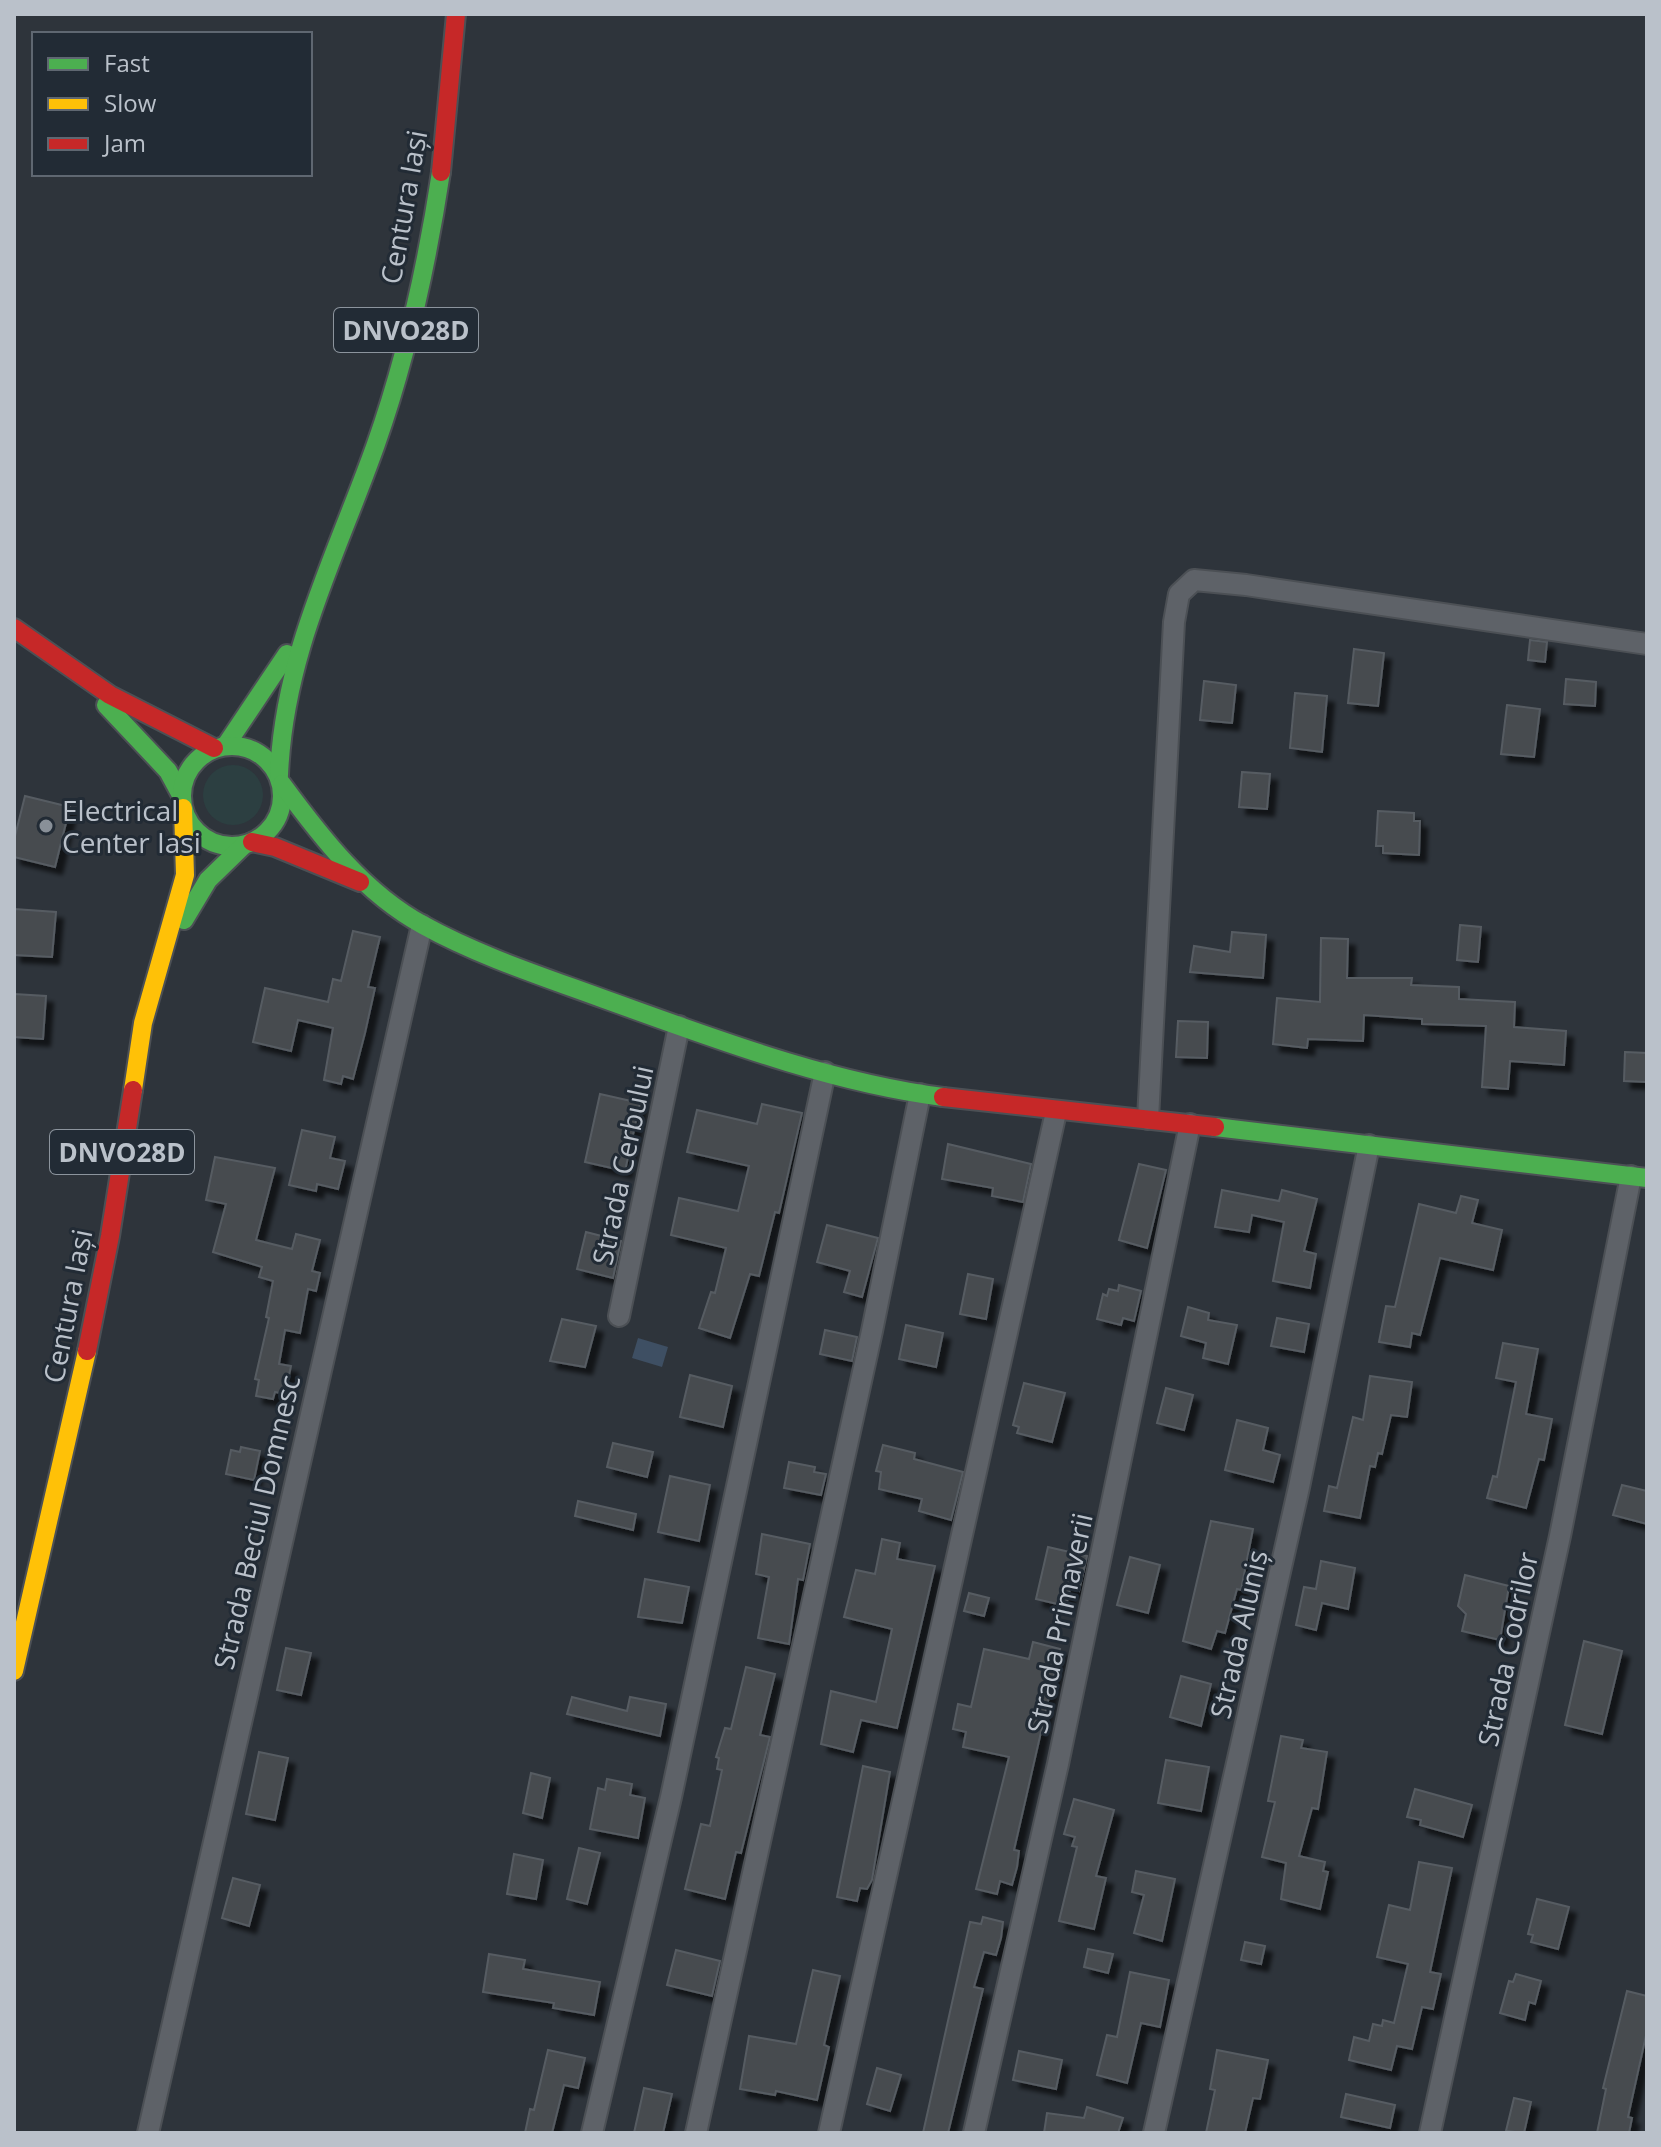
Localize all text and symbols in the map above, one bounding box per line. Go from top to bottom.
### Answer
legend [32,32,312,176]
text: Fast [104,46,150,79]
text: Slow [104,86,157,119]
text: Jam [102,126,146,159]
street label: Centura Iași [371,127,435,287]
road number: DNVO28D [334,308,478,352]
place label: Electrical Center Iasi [62,791,201,861]
marker: Electrical Center Iasi [37,817,55,835]
street label: Strada Cerbului [582,1062,662,1268]
road number: DNVO28D [50,1130,194,1174]
street label: Centura Iași [33,1226,101,1386]
street label: Strada Beciul Domnesc [204,1371,308,1673]
street label: Strada Primaverii [1017,1509,1101,1737]
street label: Strada Aluniș [1200,1546,1276,1722]
street label: Strada Codrilor [1468,1548,1546,1750]

